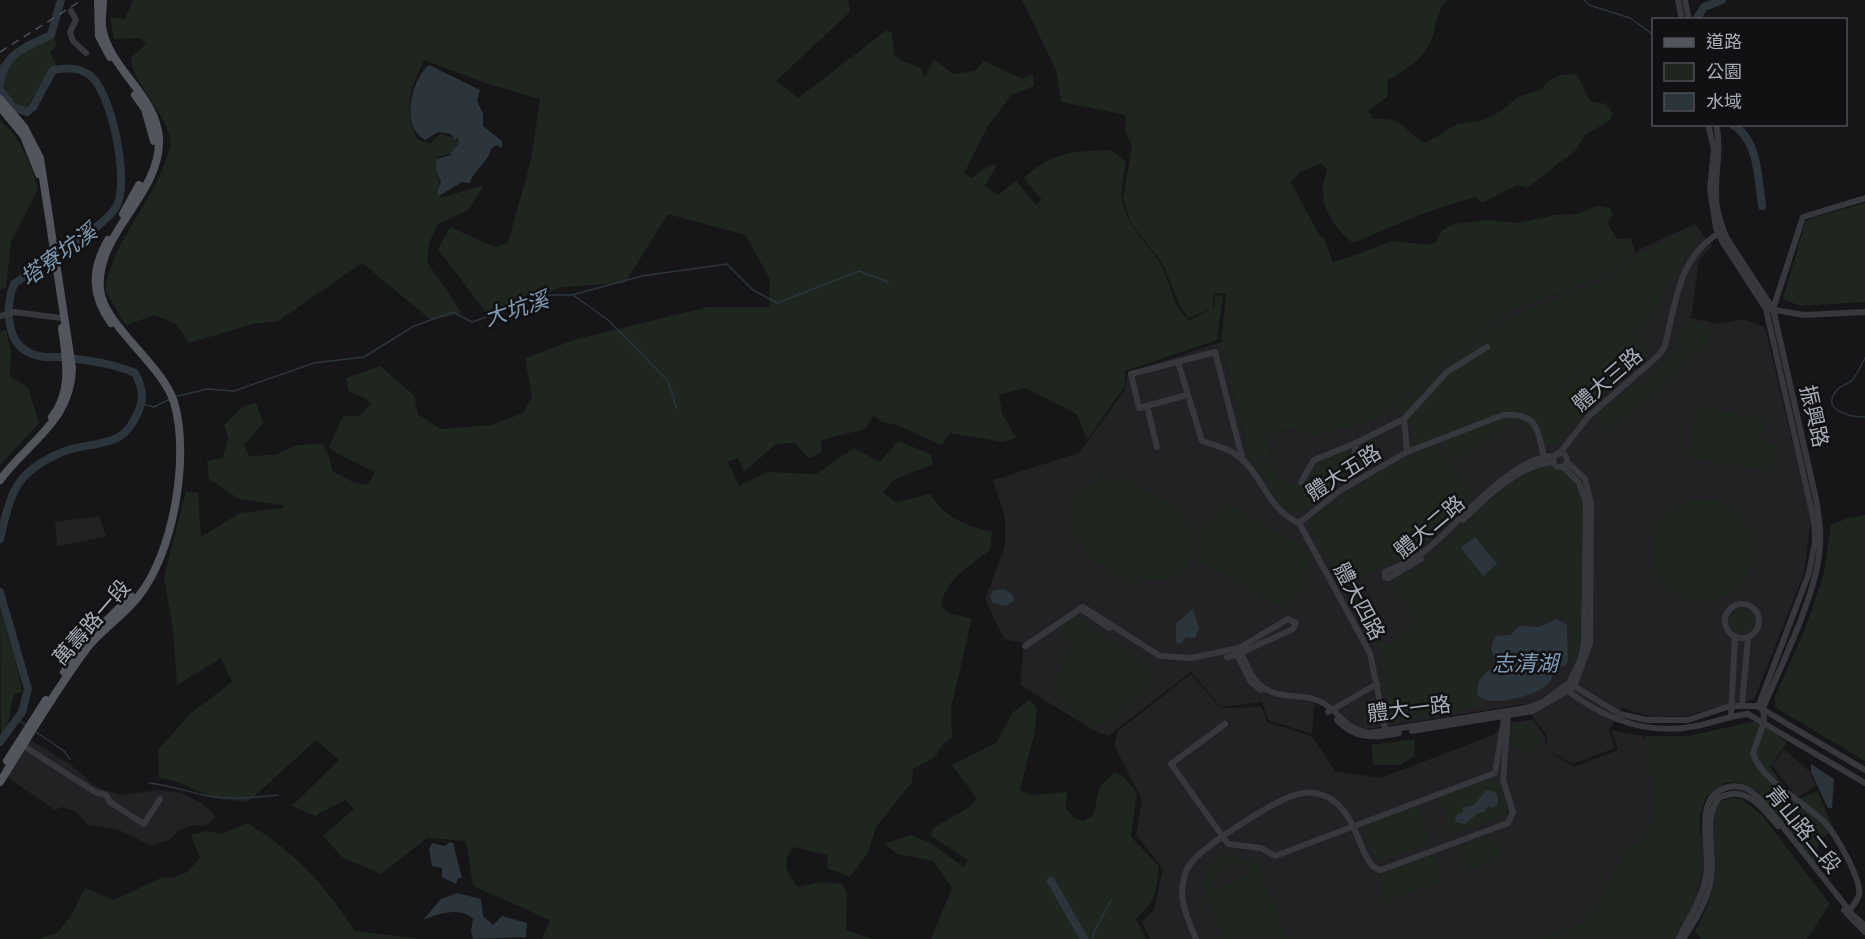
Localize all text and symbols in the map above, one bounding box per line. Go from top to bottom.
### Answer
legend [1652,18,1847,126]
text: 道路 [1706,30,1742,52]
text: 公園 [1706,60,1742,82]
text: 水域 [1706,90,1742,112]
water label: 塔寮坑溪 [14,215,104,291]
water label: 大坑溪 [480,284,554,331]
street label: 體大三路 [1567,342,1647,416]
street label: 振興路 [1795,382,1835,450]
street label: 體大五路 [1301,438,1385,506]
street label: 體大二路 [1388,489,1470,563]
street label: 體大四路 [1329,558,1391,644]
street label: 萬壽路一段 [47,574,135,670]
water label: 志清湖 [1492,649,1561,676]
street label: 體大一路 [1366,690,1452,726]
street label: 青山路二段 [1761,780,1847,878]

